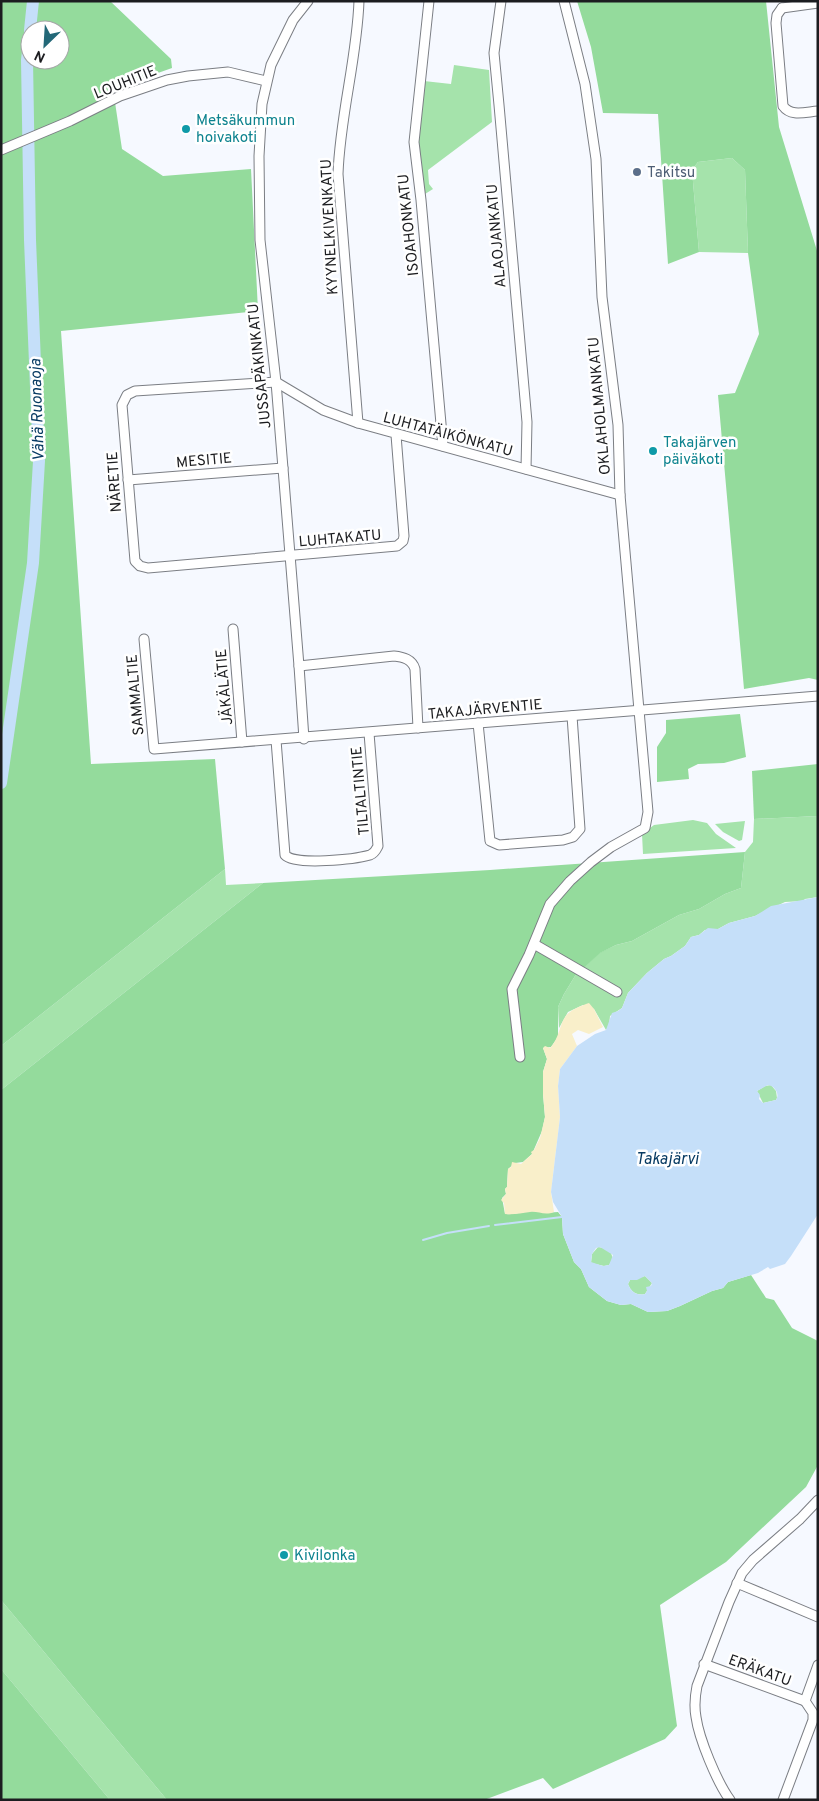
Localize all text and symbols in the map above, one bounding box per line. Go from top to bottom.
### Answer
north arrow [20,20,70,70]
text: N [32,46,48,65]
street label: LOUHITIE [91,62,160,105]
place label: Metsäkummun hoivakoti [196,112,295,148]
marker: Metsäkummun hoivakoti [180,123,192,135]
street label: KYYNELKIVENKATU [317,158,344,295]
place label: Takitsu [647,164,695,183]
marker: Takitsu [631,166,643,178]
street label: ISOAHONKATU [395,173,424,277]
street label: ALAOJANKATU [483,183,512,289]
street label: JUSSAPÄKINKATU [243,302,277,429]
street label: OKLAHOLMANKATU [585,336,616,476]
water label: Vähä Ruonaoja [26,357,50,462]
street label: LUHTATÄIKÖNKATU [381,408,515,462]
place label: Takajärven päiväkoti [663,434,737,470]
marker: Takajärven päiväkoti [647,445,659,457]
street label: MESITIE [175,450,233,473]
street label: NÄRETIE [103,451,127,513]
street label: LUHTAKATU [298,526,382,553]
street label: JÄKÄLÄTIE [212,648,238,726]
street label: SAMMALTIE [123,654,149,736]
street label: TAKAJÄRVENTIE [427,695,543,725]
street label: TILTALTINTIE [348,745,375,836]
water label: Takajärvi [636,1150,700,1170]
place label: Kivilonka [294,1547,355,1566]
marker: Kivilonka [278,1549,290,1561]
street label: ERÄKATU [725,1650,794,1692]

